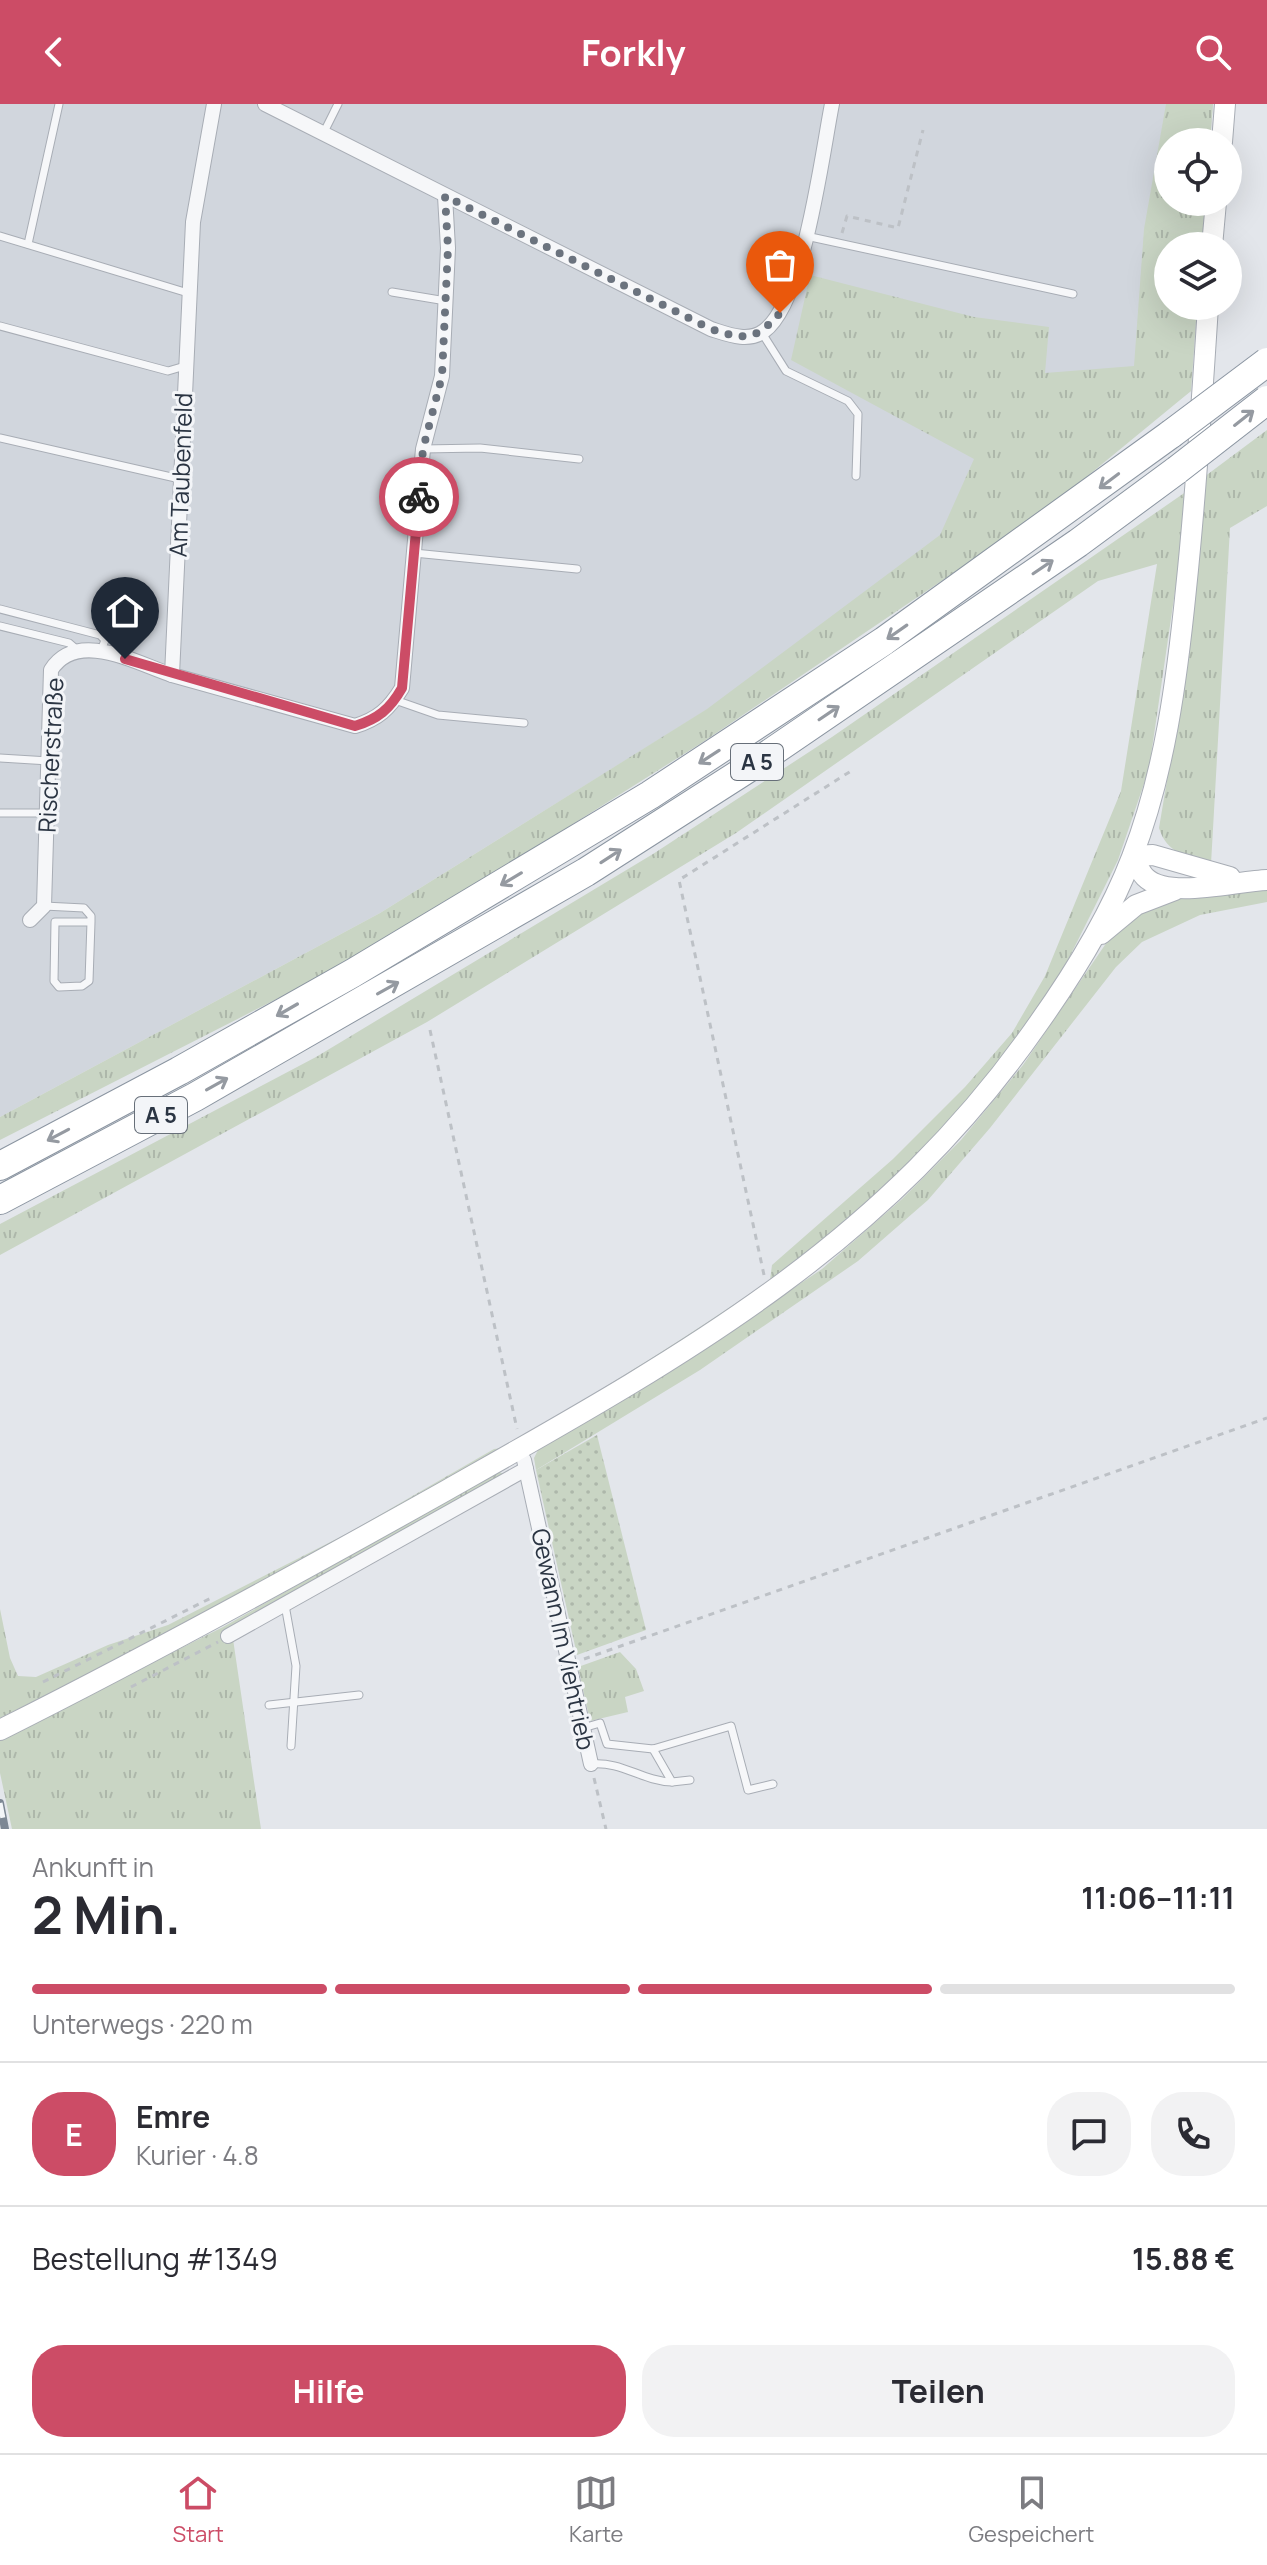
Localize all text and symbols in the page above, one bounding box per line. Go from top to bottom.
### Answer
text: Forkly [581,28,686,77]
icon: back [32,30,76,74]
icon: search [1191,30,1235,74]
map controls [1154,128,1242,320]
button: locate [1154,128,1242,216]
pin [746,231,814,313]
button: layers [1154,232,1242,320]
icon: bag [758,243,802,287]
street label: Am Taubenfeld [161,392,199,558]
one-way arrow [1233,409,1254,427]
courier [379,457,459,537]
one-way arrow [1099,472,1120,489]
icon: bike [397,475,441,519]
one-way arrow [1032,559,1054,575]
pin [91,577,159,659]
icon: home [103,589,147,633]
one-way arrow [887,624,909,640]
street label: Rischerstraße [29,677,71,833]
one-way arrow [817,705,839,721]
road number: A 5 [731,744,783,780]
one-way arrow [698,749,721,765]
one-way arrow [600,848,622,865]
one-way arrow [500,871,523,887]
one-way arrow [375,980,399,996]
one-way arrow [276,1002,299,1018]
one-way arrow [205,1076,229,1092]
road number: A 5 [135,1097,187,1133]
one-way arrow [47,1127,71,1143]
street label: Gewann Im Viehtrieb [524,1525,604,1753]
text: Ankunft in [32,1849,154,1885]
text: 11:06–11:11 [1081,1877,1235,1918]
text: 2 Min. [32,1879,181,1950]
text: Unterwegs · 220 m [32,2006,253,2042]
button: chat [1047,2092,1131,2176]
button: phone [1151,2092,1235,2176]
text: Emre [136,2096,210,2137]
text: E [65,2114,83,2155]
text: Kurier · 4.8 [136,2137,259,2173]
text: Bestellung #1349 [32,2238,278,2279]
text: 15.88 € [1132,2238,1235,2279]
button: Hilfe [32,2345,626,2437]
button: Teilen [642,2345,1235,2437]
tab: Start [173,2471,224,2549]
tab: Karte [569,2471,623,2549]
tab: Gespeichert [969,2471,1094,2549]

